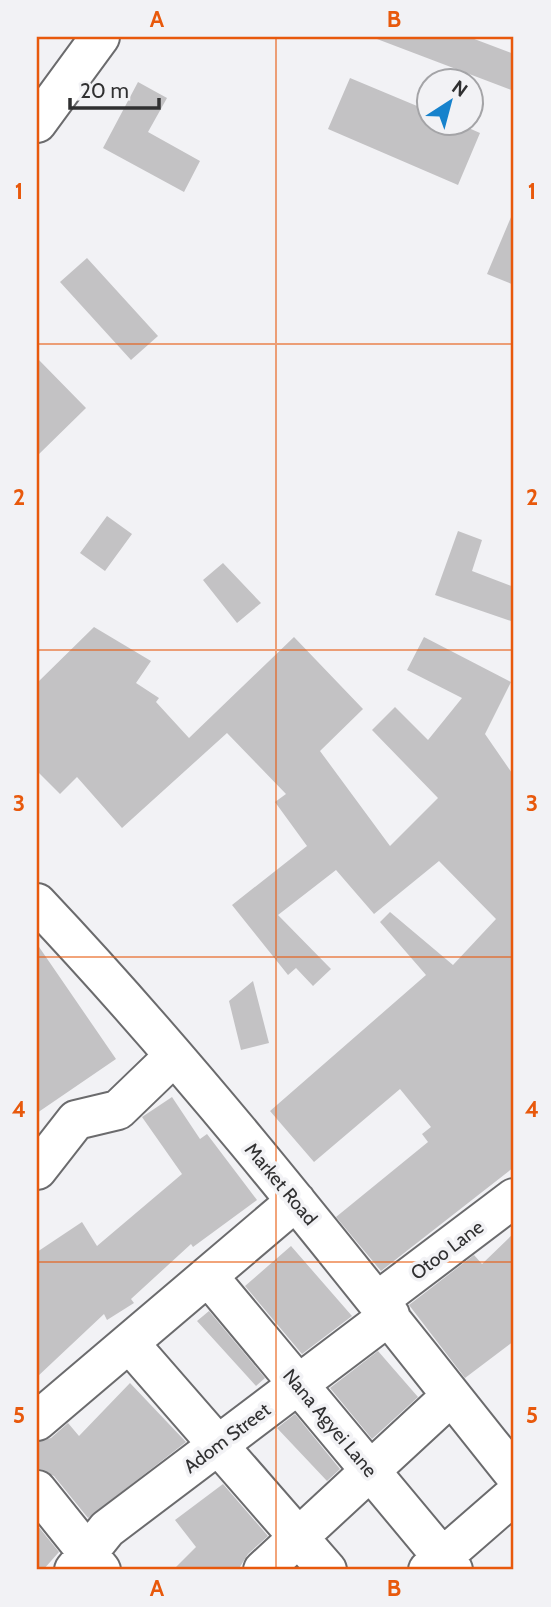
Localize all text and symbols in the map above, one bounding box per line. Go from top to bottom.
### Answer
text: A [150,5,165,33]
text: B [387,5,401,33]
scale bar [70,66,159,110]
north arrow [414,66,484,136]
text: N [448,75,472,102]
text: 20 m [80,78,129,103]
text: 1 [15,177,23,205]
text: 1 [528,177,536,205]
text: 2 [13,483,25,511]
text: 2 [526,483,538,511]
text: 3 [13,789,25,817]
text: 3 [526,789,538,817]
text: 4 [12,1095,26,1123]
text: 4 [525,1095,539,1123]
street label: Market Road [240,1138,322,1230]
street label: Otoo Lane [406,1215,488,1285]
street label: Nana Agyei Lane [278,1364,382,1482]
street label: Adom Street [179,1398,275,1478]
text: 5 [13,1401,25,1429]
text: 5 [526,1401,538,1429]
text: A [150,1574,165,1602]
text: B [387,1574,401,1602]

